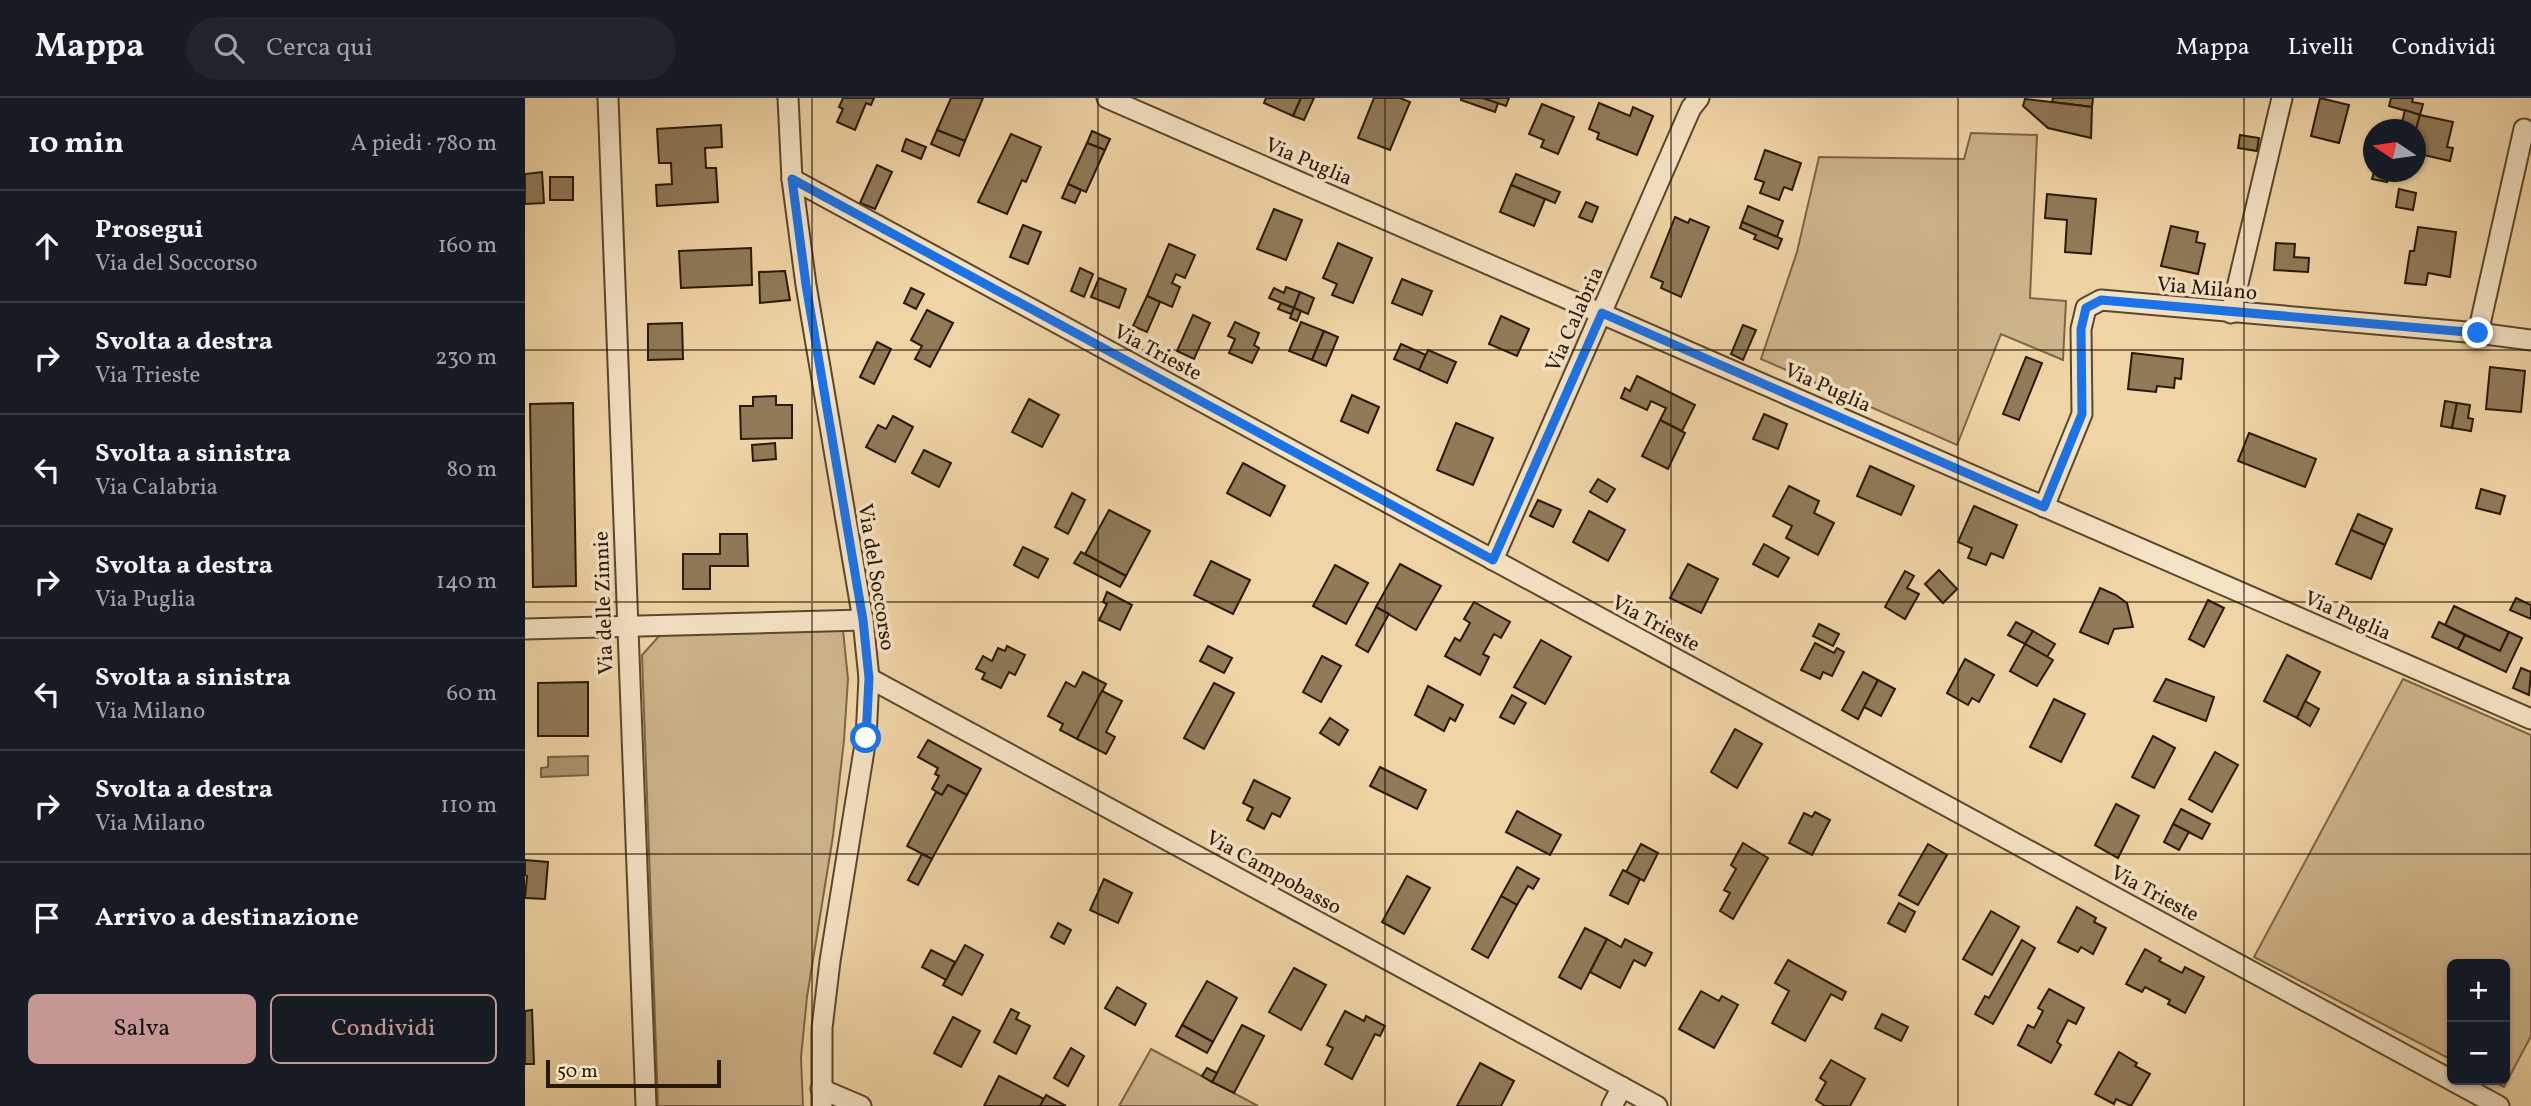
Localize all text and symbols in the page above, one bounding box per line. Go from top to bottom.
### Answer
search box [186,17,676,80]
text: Mappa [35,25,144,71]
icon: search [210,29,248,67]
text: Cerca qui [266,30,373,66]
text: Mappa [2176,31,2250,65]
text: Livelli [2288,31,2354,65]
text: Condividi [2392,31,2496,65]
north arrow [2363,119,2426,182]
text: 10 min [28,123,124,165]
text: A piedi · 780 m [351,128,497,160]
street label: Via Puglia [1260,131,1357,194]
text: Prosegui [95,212,203,248]
icon: ahead [28,227,66,265]
text: 160 m [438,230,497,262]
text: Via del Soccorso [95,248,257,280]
street label: Via Calabria [1539,262,1611,377]
street label: Via Milano [2155,271,2258,308]
route end [2462,317,2493,348]
street label: Via Trieste [1108,318,1207,389]
text: Svolta a destra [95,324,273,360]
icon: right [28,339,66,377]
text: 230 m [435,342,497,374]
street label: Via Puglia [1779,356,1875,420]
text: Via Trieste [95,360,201,392]
text: Svolta a sinistra [95,436,291,472]
icon: left [28,451,66,489]
text: 80 m [447,454,497,486]
text: Via Calabria [95,472,218,504]
street label: Via del Soccorso [850,502,901,653]
street label: Via delle Zinnie [587,531,621,675]
text: Svolta a destra [95,548,273,584]
icon: right [28,563,66,601]
text: 140 m [436,566,497,598]
text: Via Puglia [95,584,196,616]
street label: Via Puglia [2299,584,2395,648]
street label: Via Trieste [1606,589,1705,660]
text: Svolta a sinistra [95,660,291,696]
icon: left [28,675,66,713]
text: 60 m [447,678,497,710]
text: Via Milano [95,696,205,728]
route start [850,722,881,753]
text: Svolta a destra [95,772,273,808]
icon: right [28,787,66,825]
text: 110 m [440,790,497,822]
text: Via Milano [95,808,205,840]
street label: Via Campobasso [1200,824,1346,923]
street label: Via Trieste [2105,859,2204,930]
icon: arrive [28,899,66,937]
text: Arrivo a destinazione [95,900,359,936]
map controls [2447,959,2510,1085]
button: + [2447,959,2510,1022]
button: Salva [28,994,256,1064]
button: Condividi [270,994,497,1064]
button: − [2447,1022,2510,1085]
scale bar [546,1057,721,1089]
text: 50 m [557,1059,598,1085]

